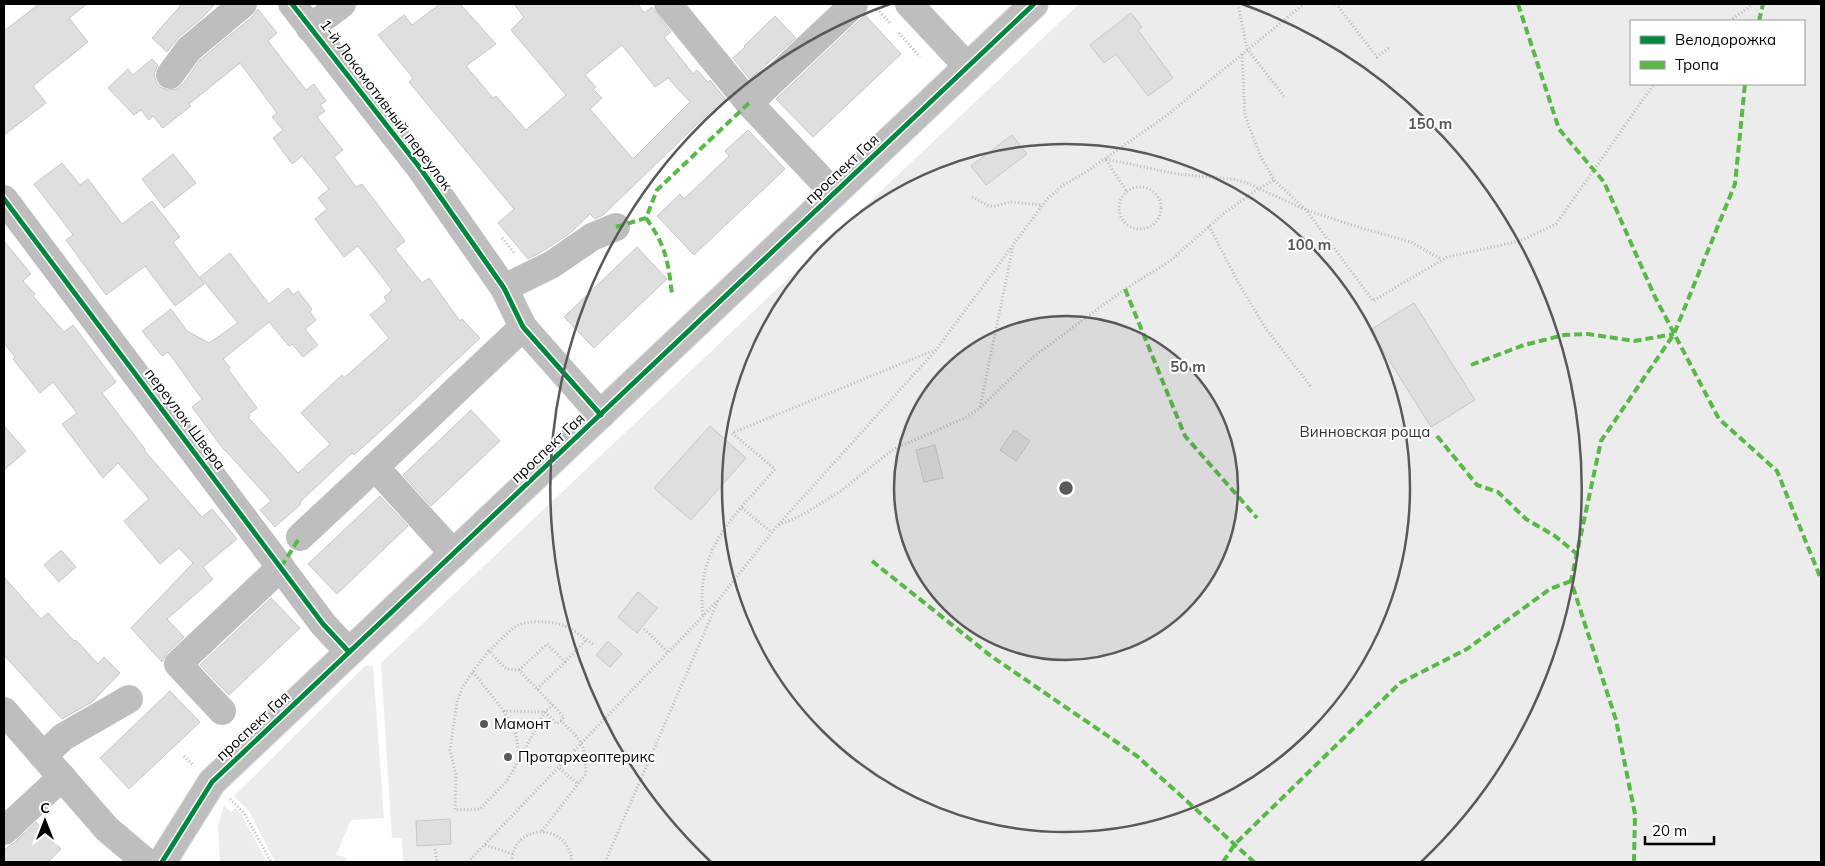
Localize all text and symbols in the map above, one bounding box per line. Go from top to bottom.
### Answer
street label: 1-й Локомотивный переулок [316,16,457,195]
legend [1630,20,1805,85]
text: Велодорожка [1675,30,1776,49]
text: Тропа [1675,55,1719,74]
text: 150 m [1408,114,1452,133]
street label: проспект Гая [801,130,883,208]
text: 100 m [1287,235,1331,254]
text: 50 m [1170,357,1206,376]
street label: переулок Швера [141,364,230,474]
street label: проспект Гая [507,409,589,487]
park label: Винновская роща [1300,422,1430,441]
centre of rings [1057,479,1075,497]
street label: проспект Гая [212,687,294,765]
place label: Мамонт [494,714,551,733]
marker: Мамонт [478,718,490,730]
place label: Протархеоптерикс [518,747,655,766]
marker: Протархеоптерикс [502,751,514,763]
north arrow [20,796,70,846]
text: С [40,799,50,817]
scale bar [1645,814,1714,846]
text: 20 m [1652,821,1687,840]

